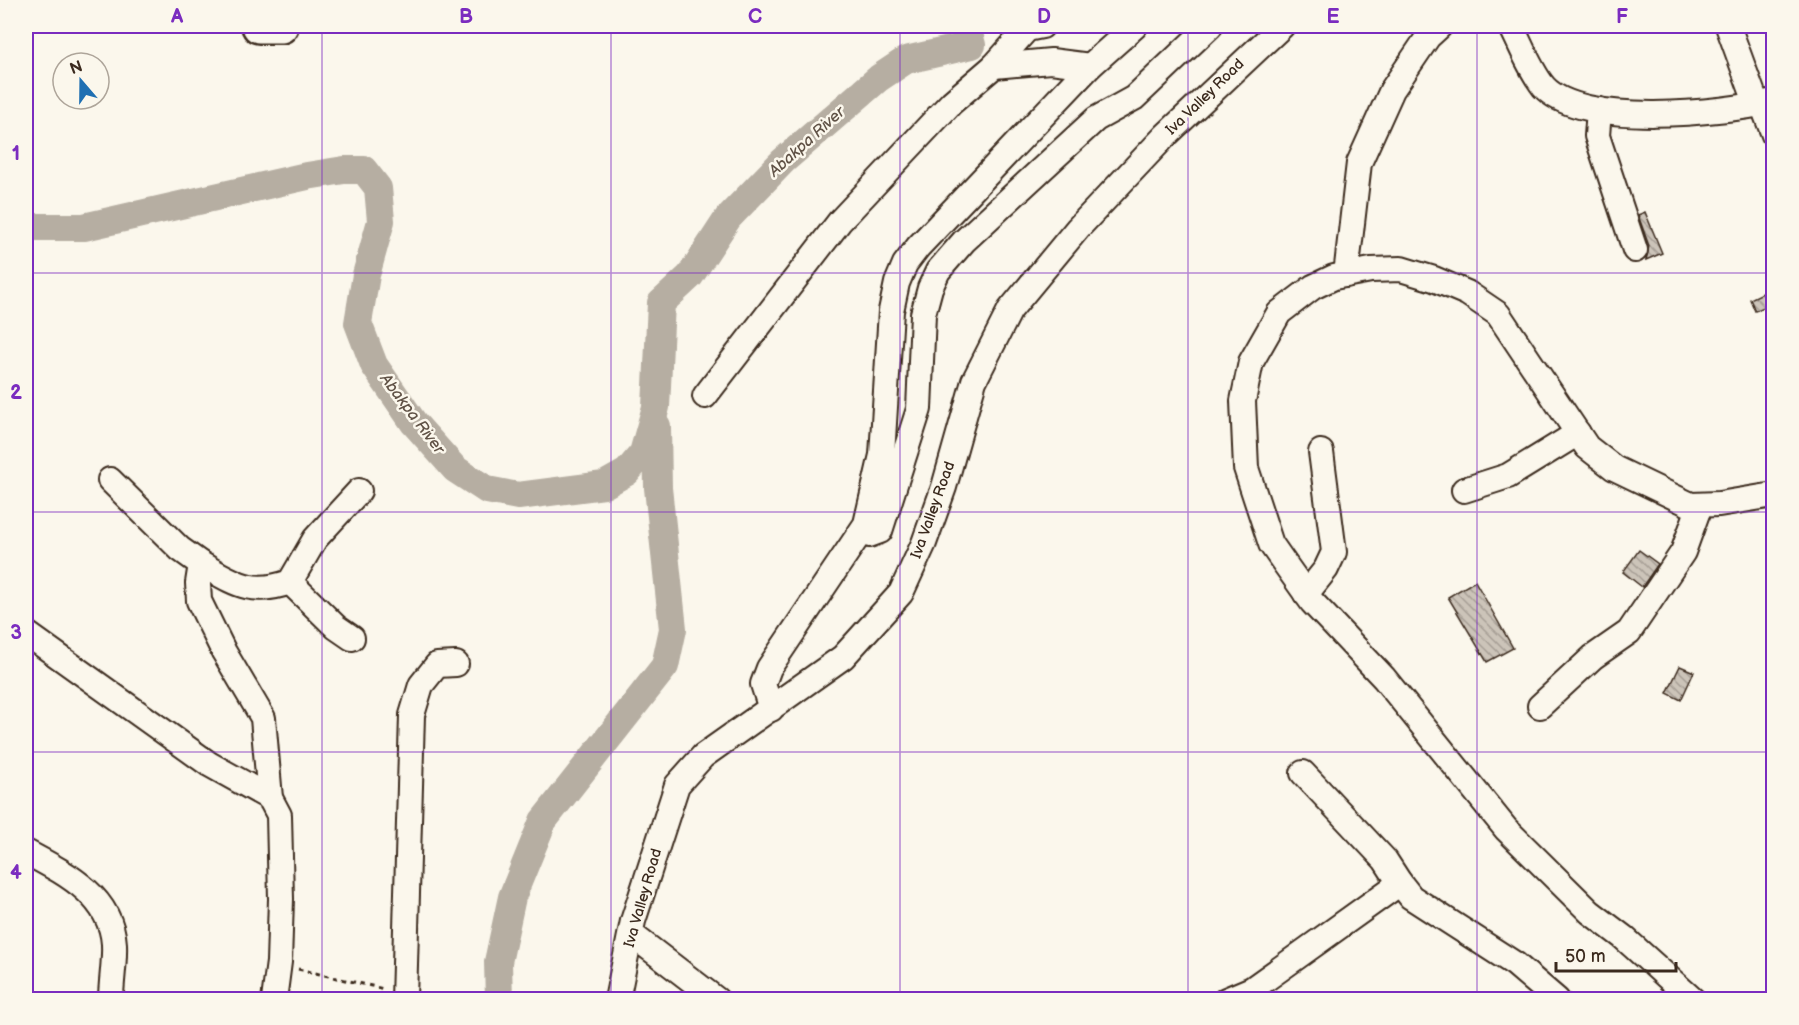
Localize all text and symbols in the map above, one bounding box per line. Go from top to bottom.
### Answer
text: A [170,5,184,29]
text: B [459,5,473,29]
text: C [748,5,762,29]
text: D [1037,5,1051,29]
text: E [1327,5,1340,29]
text: F [1616,5,1628,29]
north arrow [51,51,111,111]
street label: Iva Valley Road [1162,55,1248,139]
text: N [67,57,85,79]
water label: Abakpa River [764,102,850,182]
text: 1 [12,142,20,166]
water label: Abakpa River [375,369,449,459]
text: 2 [10,381,22,405]
street label: Iva Valley Road [907,459,959,561]
text: 3 [10,621,22,645]
street label: Iva Valley Road [620,846,666,950]
text: 4 [10,861,22,885]
scale bar [1556,935,1676,973]
text: 50 m [1565,946,1606,967]

